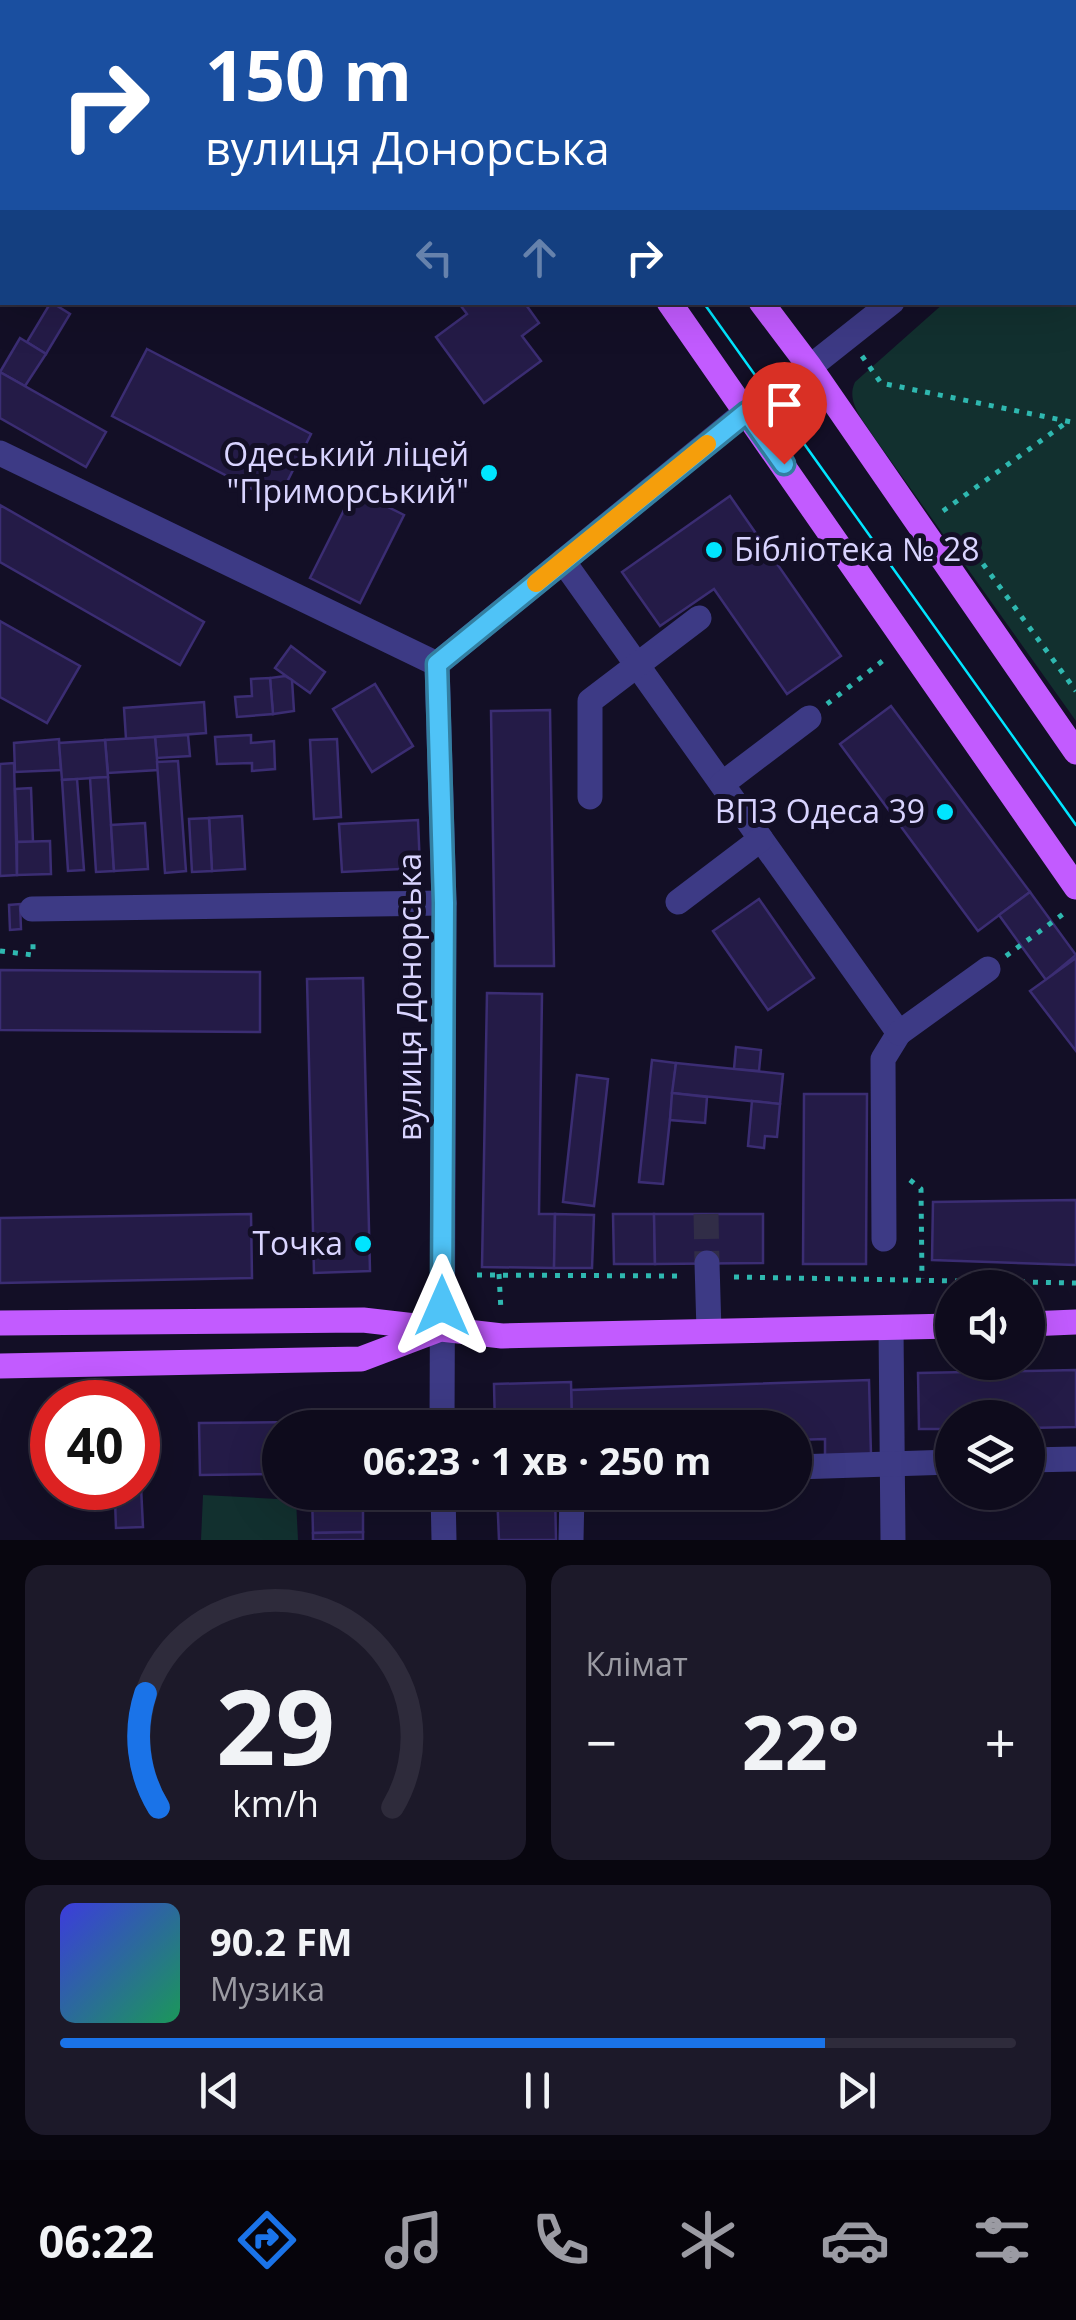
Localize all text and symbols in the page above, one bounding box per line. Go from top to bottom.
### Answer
text: 150 m [205,26,412,122]
icon: right [40,40,170,170]
text: вулиця Донорська [205,117,610,178]
icon: left [407,230,462,285]
icon: ahead [512,230,567,285]
icon: right [617,230,672,285]
pin [742,362,827,465]
icon: arrive [757,377,812,432]
place label: Одеський ліцей "Приморський" [223,432,469,512]
marker: Одеський ліцей "Приморський" [478,462,500,484]
place label: Бібліотека № 28 [734,527,979,570]
marker: Бібліотека № 28 [703,539,725,561]
place label: ВПЗ Одеса 39 [715,789,925,832]
marker: ВПЗ Одеса 39 [934,801,956,823]
street label: вулиця Донорська [387,853,430,1141]
place label: Точка [252,1221,343,1264]
marker: Точка [352,1233,374,1255]
position arrow [390,1254,494,1358]
map controls [935,1270,1045,1510]
button: sound [935,1270,1045,1380]
speed limit sign: 40 [30,1380,160,1510]
button: layers [935,1400,1045,1510]
text: 06:23 · 1 хв · 250 m [363,1434,711,1486]
text: Клімат [586,1642,688,1685]
text: 29 [216,1654,335,1795]
text: 22° [742,1690,860,1792]
text: − [586,1704,617,1779]
text: + [985,1704,1016,1779]
text: km/h [232,1779,319,1827]
text: 90.2 FM [210,1915,353,1967]
text: Музика [210,1967,325,2010]
icon: previous [192,2063,247,2118]
icon: pause [510,2063,565,2118]
icon: next [829,2063,884,2118]
icon: directions [232,2205,302,2275]
icon: music [379,2205,449,2275]
icon: phone [526,2205,596,2275]
icon: climate [673,2205,743,2275]
icon: car [820,2205,890,2275]
icon: filters [967,2205,1037,2275]
text: 06:22 [39,2210,154,2271]

